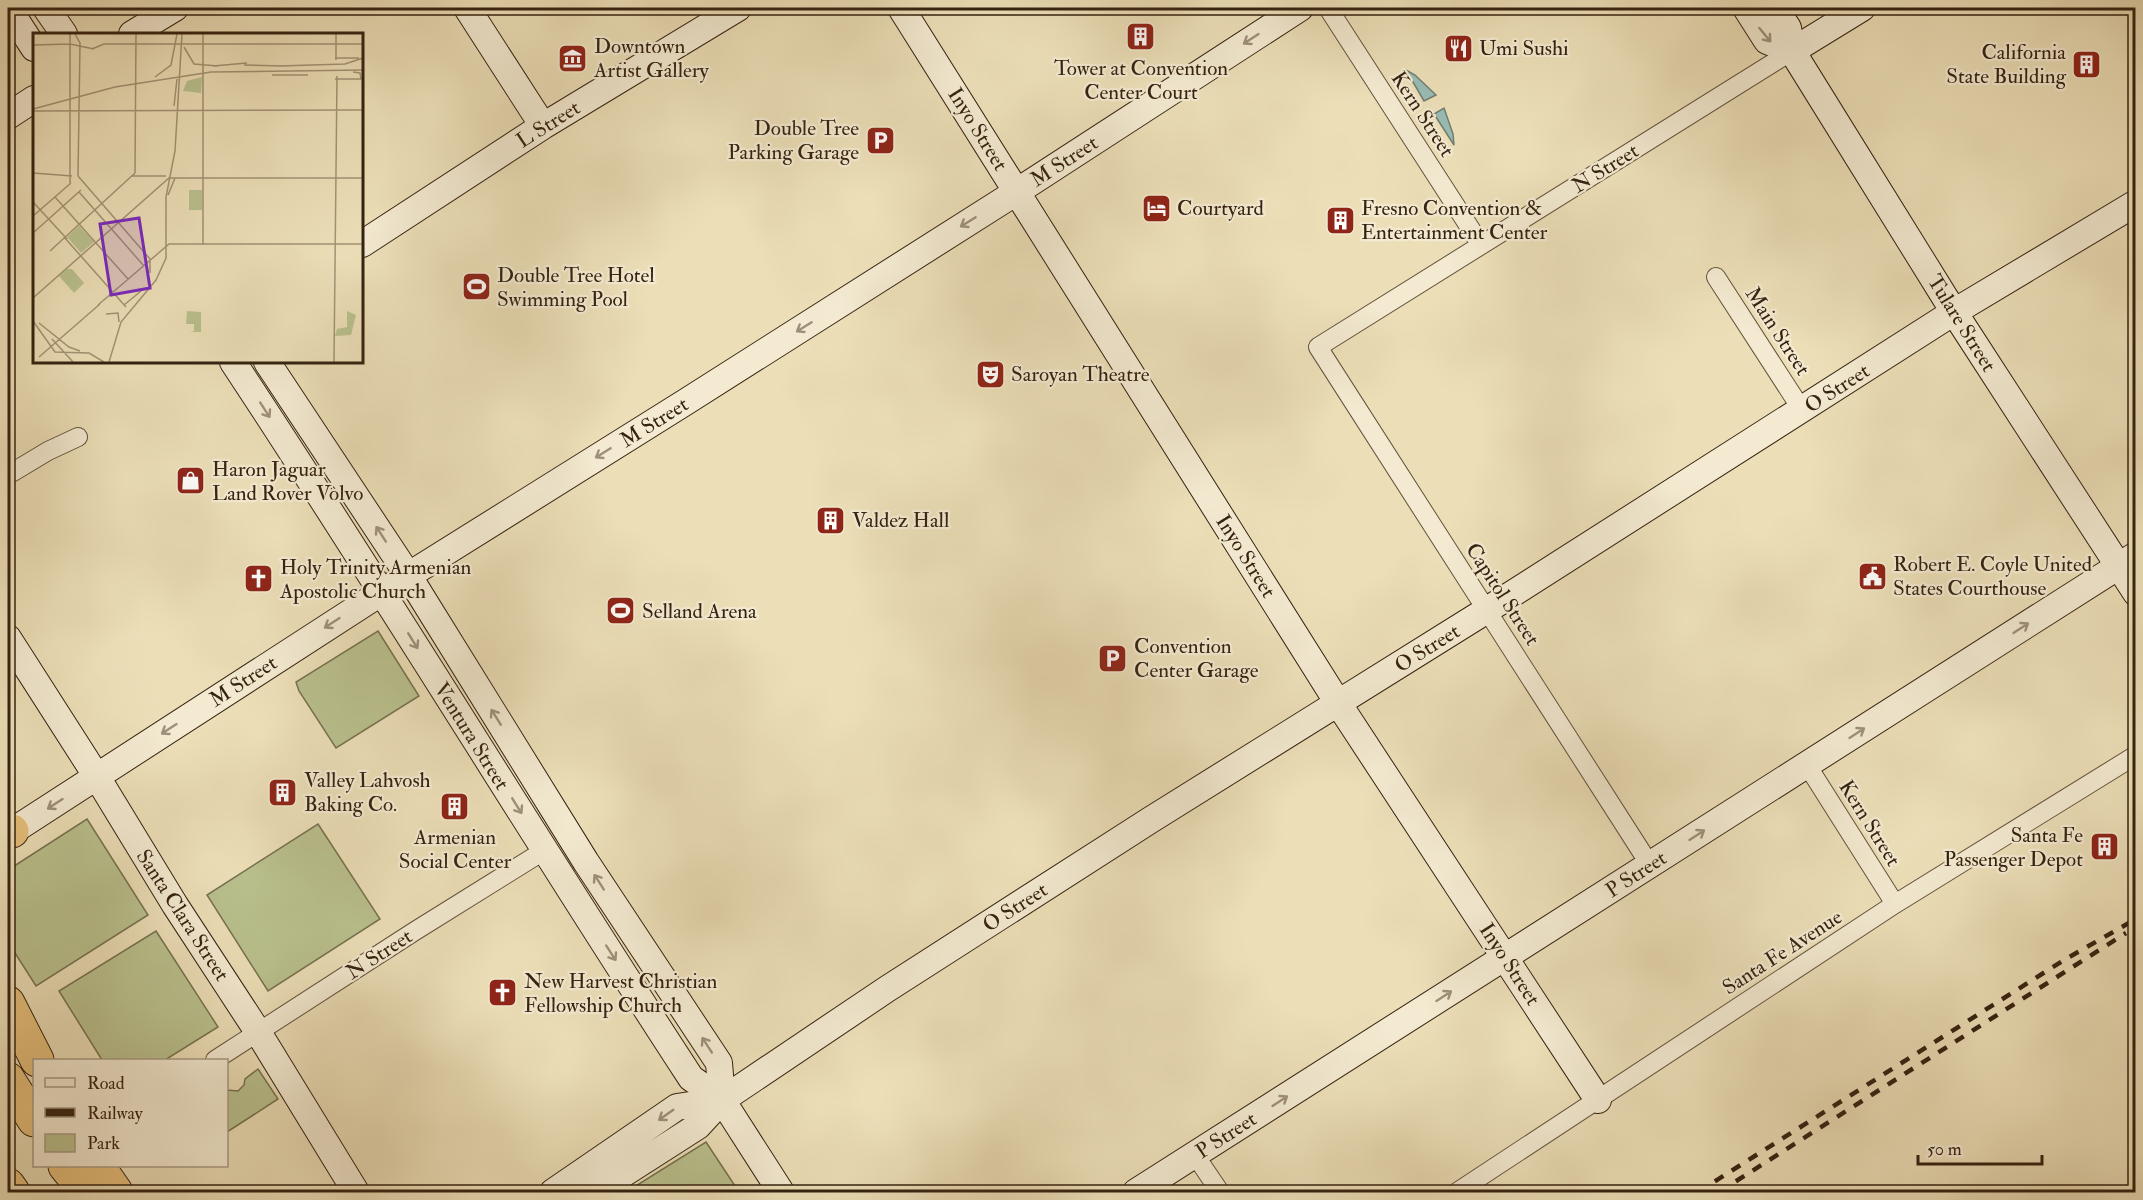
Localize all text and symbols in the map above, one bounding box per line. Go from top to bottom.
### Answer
building icon: Tower at Convention Center Court [1125,21,1157,53]
one-way arrow [1758,27,1771,43]
restaurant icon: Umi Sushi [1442,32,1474,64]
inset map [33,33,363,363]
place label: Downtown Artist Gallery [593,33,710,84]
one-way arrow [1242,33,1259,46]
place label: Umi Sushi [1479,35,1569,62]
place label: California State Building [1946,39,2067,90]
museum icon: Downtown Artist Gallery [557,42,589,74]
building icon: California State Building [2071,48,2103,80]
place label: Tower at Convention Center Court [1054,55,1228,106]
street label: Kern Street [1385,66,1460,162]
street label: Inyo Street [941,83,1014,176]
street label: L Street [511,94,585,154]
place label: Double Tree Parking Garage [728,115,859,166]
parking icon: Double Tree Parking Garage [864,124,896,156]
street label: M Street [1025,129,1103,193]
street label: N Street [1567,137,1644,199]
hotel icon: Courtyard [1140,192,1172,224]
place label: Courtyard [1177,195,1264,222]
place label: Fresno Convention & Entertainment Center [1361,195,1547,246]
building icon: Fresno Convention & Entertainment Center [1324,204,1356,236]
one-way arrow [960,217,977,229]
place label: Double Tree Hotel Swimming Pool [497,262,655,313]
street label: Tulare Street [1921,270,2002,377]
sports icon: Double Tree Hotel Swimming Pool [460,271,492,303]
street label: Main Street [1739,282,1816,381]
one-way arrow [796,321,813,333]
street label: O Street [1800,357,1875,419]
theatre icon: Saroyan Theatre [974,358,1006,390]
place label: Saroyan Theatre [1011,361,1150,388]
street label: M Street [615,391,694,454]
one-way arrow [259,402,271,418]
one-way arrow [595,448,612,460]
place label: Haron Jaguar Land Rover Volvo [212,456,363,507]
shop icon: Haron Jaguar Land Rover Volvo [175,465,207,497]
building icon: Valdez Hall [815,504,847,536]
place label: Valdez Hall [852,507,950,534]
street label: Inyo Street [1209,510,1282,603]
one-way arrow [375,526,387,543]
street label: Capitol Street [1459,538,1546,651]
place label: Robert E. Coyle United States Courthouse [1893,551,2093,602]
place label: Holy Trinity Armenian Apostolic Church [279,554,472,605]
public building icon: Robert E. Coyle United States Courthouse [1856,560,1888,592]
church icon: Holy Trinity Armenian Apostolic Church [243,563,275,595]
sports icon: Selland Arena [605,595,637,627]
place label: Selland Arena [642,598,757,625]
one-way arrow [324,617,341,630]
street label: O Street [1390,618,1465,679]
one-way arrow [2012,622,2029,634]
one-way arrow [407,632,419,649]
place label: Convention Center Garage [1134,633,1259,684]
parking icon: Convention Center Garage [1097,642,1129,674]
street label: M Street [204,649,282,713]
street label: Ventura Street [428,677,515,795]
one-way arrow [490,709,502,726]
one-way arrow [161,723,177,735]
one-way arrow [1848,727,1865,740]
place label: Valley Lahvosh Baking Co. [304,767,431,818]
street label: Kern Street [1832,775,1907,872]
building icon: Valley Lahvosh Baking Co. [267,776,299,808]
building icon: Armenian Social Center [439,790,471,822]
one-way arrow [511,797,523,814]
one-way arrow [46,798,63,811]
place label: Santa Fe Passenger Depot [1944,822,2083,873]
place label: Armenian Social Center [399,824,511,875]
one-way arrow [1689,829,1705,841]
building icon: Santa Fe Passenger Depot [2088,831,2120,863]
street label: Santa Clara Street [130,844,235,986]
street label: P Street [1601,845,1672,904]
one-way arrow [593,874,606,891]
street label: O Street [978,876,1053,938]
street label: Santa Fe Avenue [1717,904,1847,1001]
street label: Inyo Street [1473,918,1546,1011]
street label: N Street [341,923,418,986]
one-way arrow [605,944,617,961]
place label: New Harvest Christian Fellowship Church [524,968,717,1019]
church icon: New Harvest Christian Fellowship Church [487,977,519,1009]
one-way arrow [1436,990,1453,1003]
one-way arrow [700,1037,712,1054]
legend [33,1059,228,1167]
text: Road [87,1072,125,1095]
one-way arrow [1271,1095,1288,1107]
text: Railway [87,1102,144,1125]
street label: P Street [1191,1106,1262,1165]
one-way arrow [659,1109,675,1121]
scale bar [1918,1128,2042,1166]
text: Park [87,1132,120,1155]
text: 50 m [1927,1138,1962,1161]

